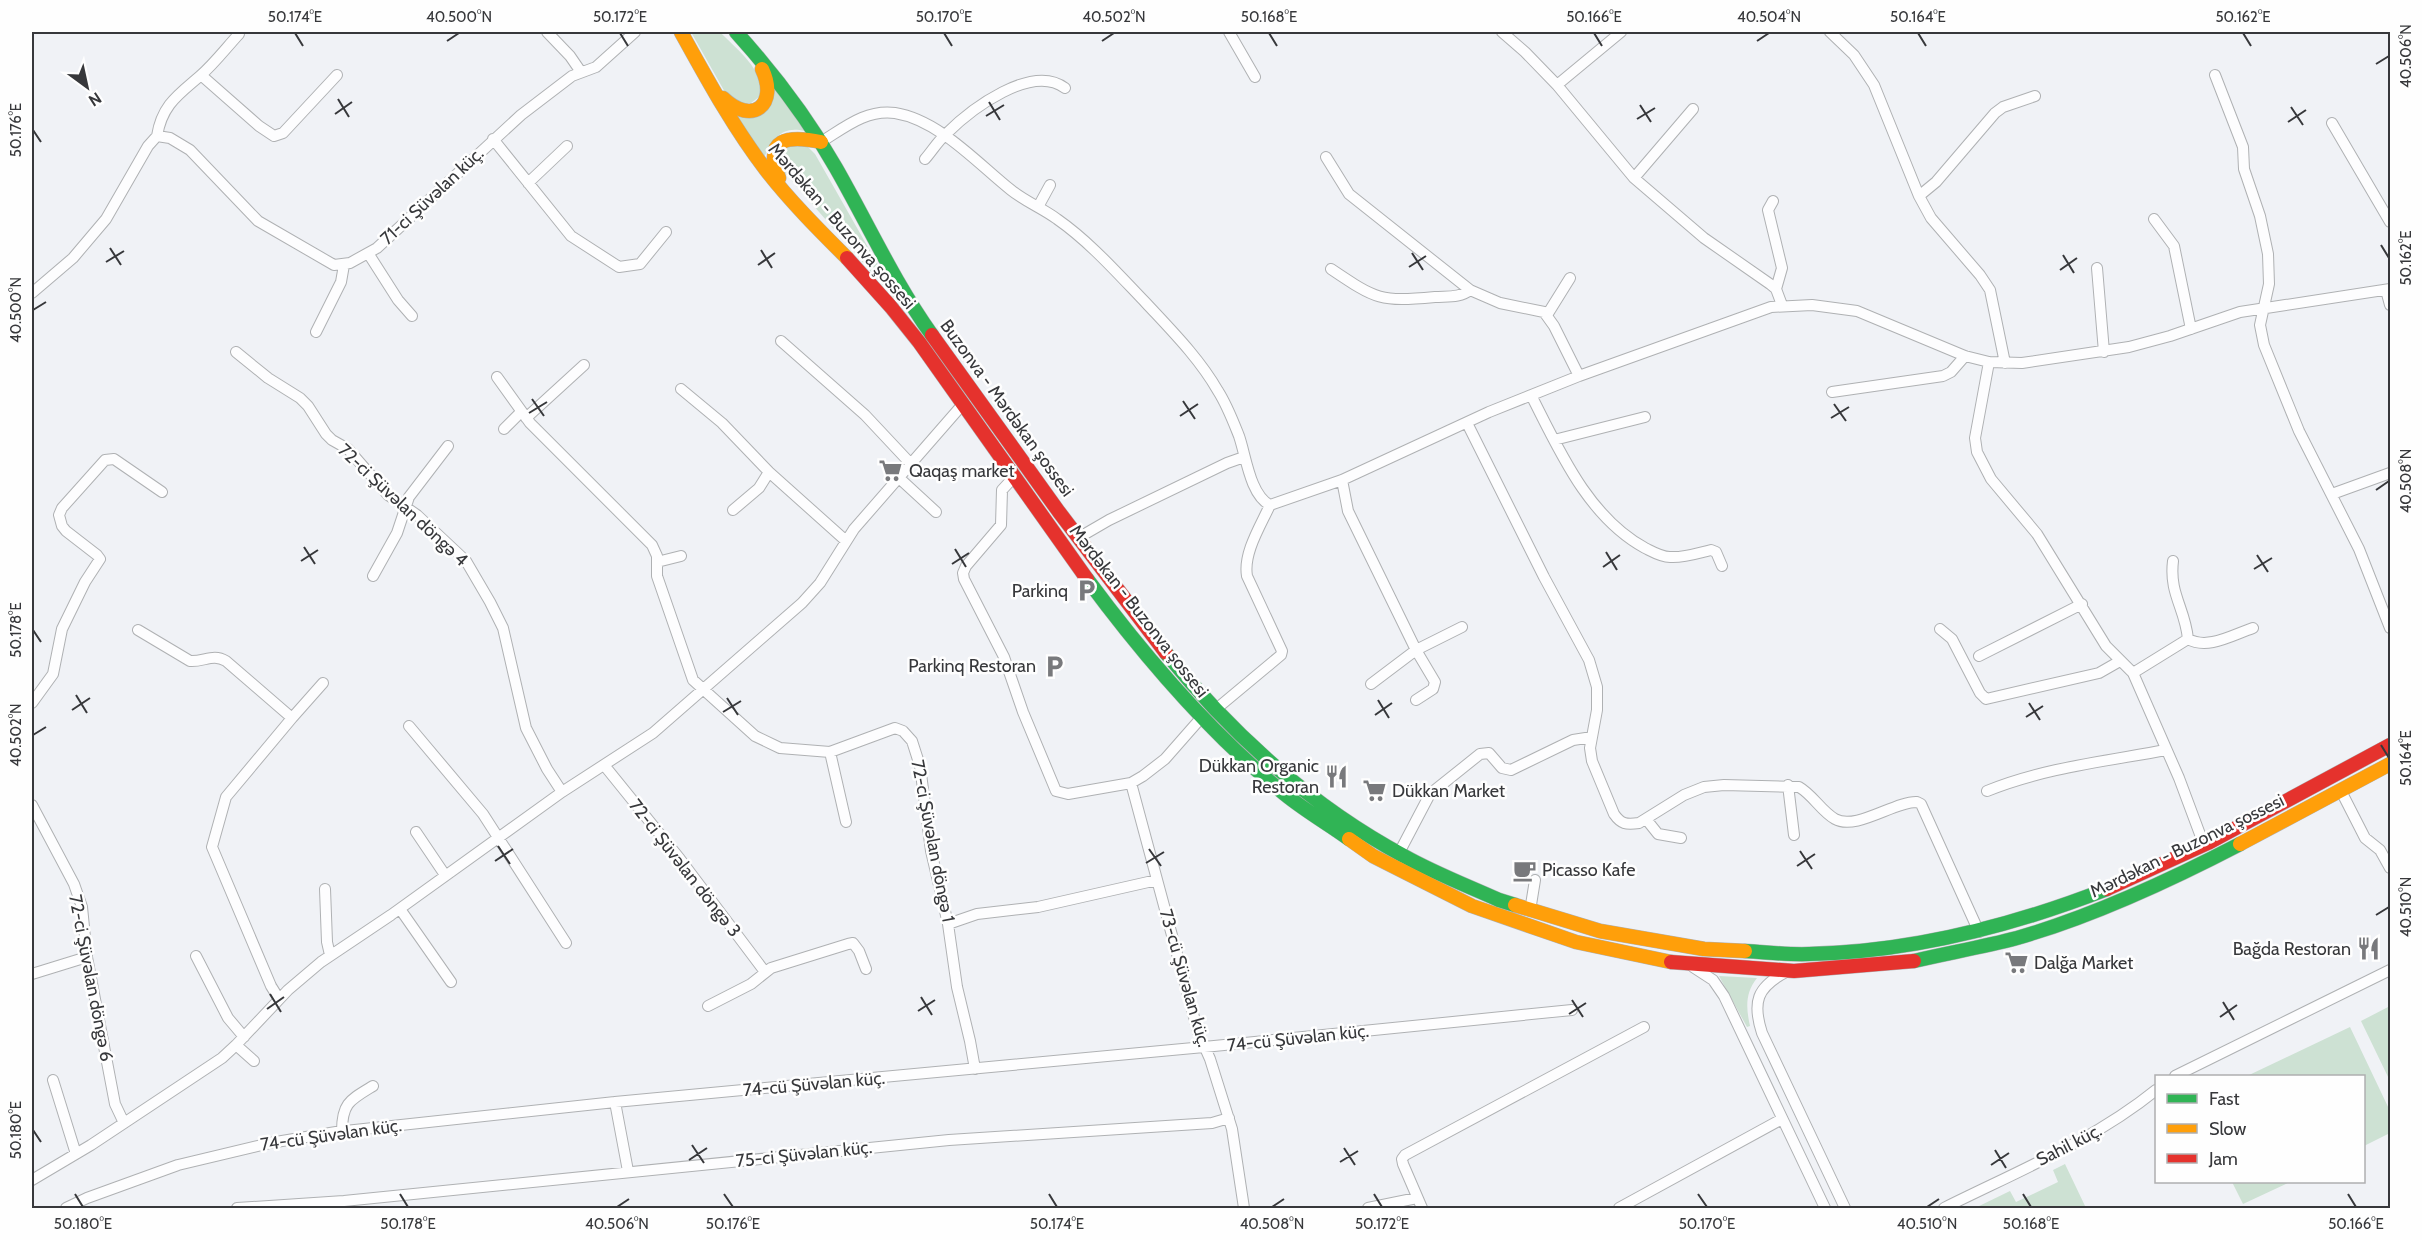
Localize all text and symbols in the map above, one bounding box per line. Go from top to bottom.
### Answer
text: 50.174°E [268,8,322,26]
text: 40.500°N [426,8,492,26]
text: 50.172°E [593,8,647,26]
text: 50.170°E [916,8,972,26]
text: 40.502°N [1082,8,1146,26]
text: 50.168°E [1241,8,1297,26]
text: 50.166°E [1566,8,1622,26]
text: 40.504°N [1737,8,1801,26]
text: 50.164°E [1890,8,1946,26]
text: 50.162°E [2215,8,2271,26]
text: 40.506°N [2397,24,2415,88]
north arrow [57,57,117,117]
text: N [85,88,105,110]
text: 50.176°E [7,103,25,157]
street label: Mərdəkan - Buzonva şossesi [764,138,920,314]
street label: 71-ci Şüvəlan küç. [376,143,488,249]
text: 50.162°E [2397,230,2415,286]
text: 40.500°N [7,277,25,343]
street label: Buzonva - Mərdəkan şossesi [935,315,1079,501]
street label: 72-ci Şüvəlan döngə 4 [334,439,472,571]
text: 40.508°N [2397,449,2415,513]
supermarket icon: Qaqaş market [878,458,904,484]
place label: Qaqaş market [909,460,1015,482]
street label: Mərdəkan - Buzonva şossesi [1065,520,1213,702]
parking icon: Parkinq [1073,578,1099,604]
place label: Parkinq [1012,580,1068,602]
text: 50.178°E [7,602,25,658]
parking icon: Parkinq Restoran [1041,653,1067,679]
place label: Parkinq Restoran [908,655,1036,677]
text: 40.502°N [7,703,25,767]
text: 50.164°E [2397,730,2415,786]
place label: Dükkan Organic Restoran [1199,755,1319,798]
street label: 72-ci Şüvəlan döngə 1 [906,758,960,924]
restaurant icon: Dükkan Organic Restoran [1324,763,1350,789]
supermarket icon: Dükkan Market [1361,778,1387,804]
place label: Dükkan Market [1392,780,1505,802]
street label: Mərdəkan - Buzonva şossesi [2086,789,2288,903]
street label: 72-ci Şüvəlan döngə 3 [624,795,746,941]
cafe icon: Picasso Kafe [1511,857,1537,883]
place label: Picasso Kafe [1542,859,1635,881]
text: 40.510°N [2397,877,2415,937]
street label: 72-ci Şüvəlan döngə 6 [64,893,118,1063]
street label: 73-cü Şüvəlan küç. [1155,906,1215,1050]
restaurant icon: Bağda Restoran [2356,936,2382,962]
place label: Bağda Restoran [2233,938,2351,960]
supermarket icon: Dalğa Market [2003,950,2029,976]
place label: Dalğa Market [2034,952,2133,974]
street label: 74-cü Şüvəlan küç. [1226,1020,1370,1056]
street label: 74-cü Şüvəlan küç. [742,1067,886,1101]
legend [2155,1075,2365,1183]
text: Fast [2209,1088,2240,1110]
text: 50.180°E [7,1101,25,1159]
street label: 74-cü Şüvəlan küç. [259,1114,403,1156]
text: Slow [2209,1118,2246,1140]
street label: Sahil küç. [2033,1119,2105,1171]
street label: 75-ci Şüvəlan küç. [735,1136,873,1172]
text: Jam [2208,1148,2238,1170]
text: 50.180°E [54,1215,112,1233]
text: 50.178°E [380,1215,436,1233]
text: 40.506°N [585,1215,649,1233]
text: 50.176°E [706,1215,760,1233]
text: 50.174°E [1030,1215,1084,1233]
text: 40.508°N [1240,1215,1304,1233]
text: 50.172°E [1355,1215,1409,1233]
text: 50.170°E [1679,1215,1735,1233]
text: 40.510°N [1897,1215,1957,1233]
text: 50.168°E [2003,1215,2059,1233]
text: 50.166°E [2328,1215,2384,1233]

